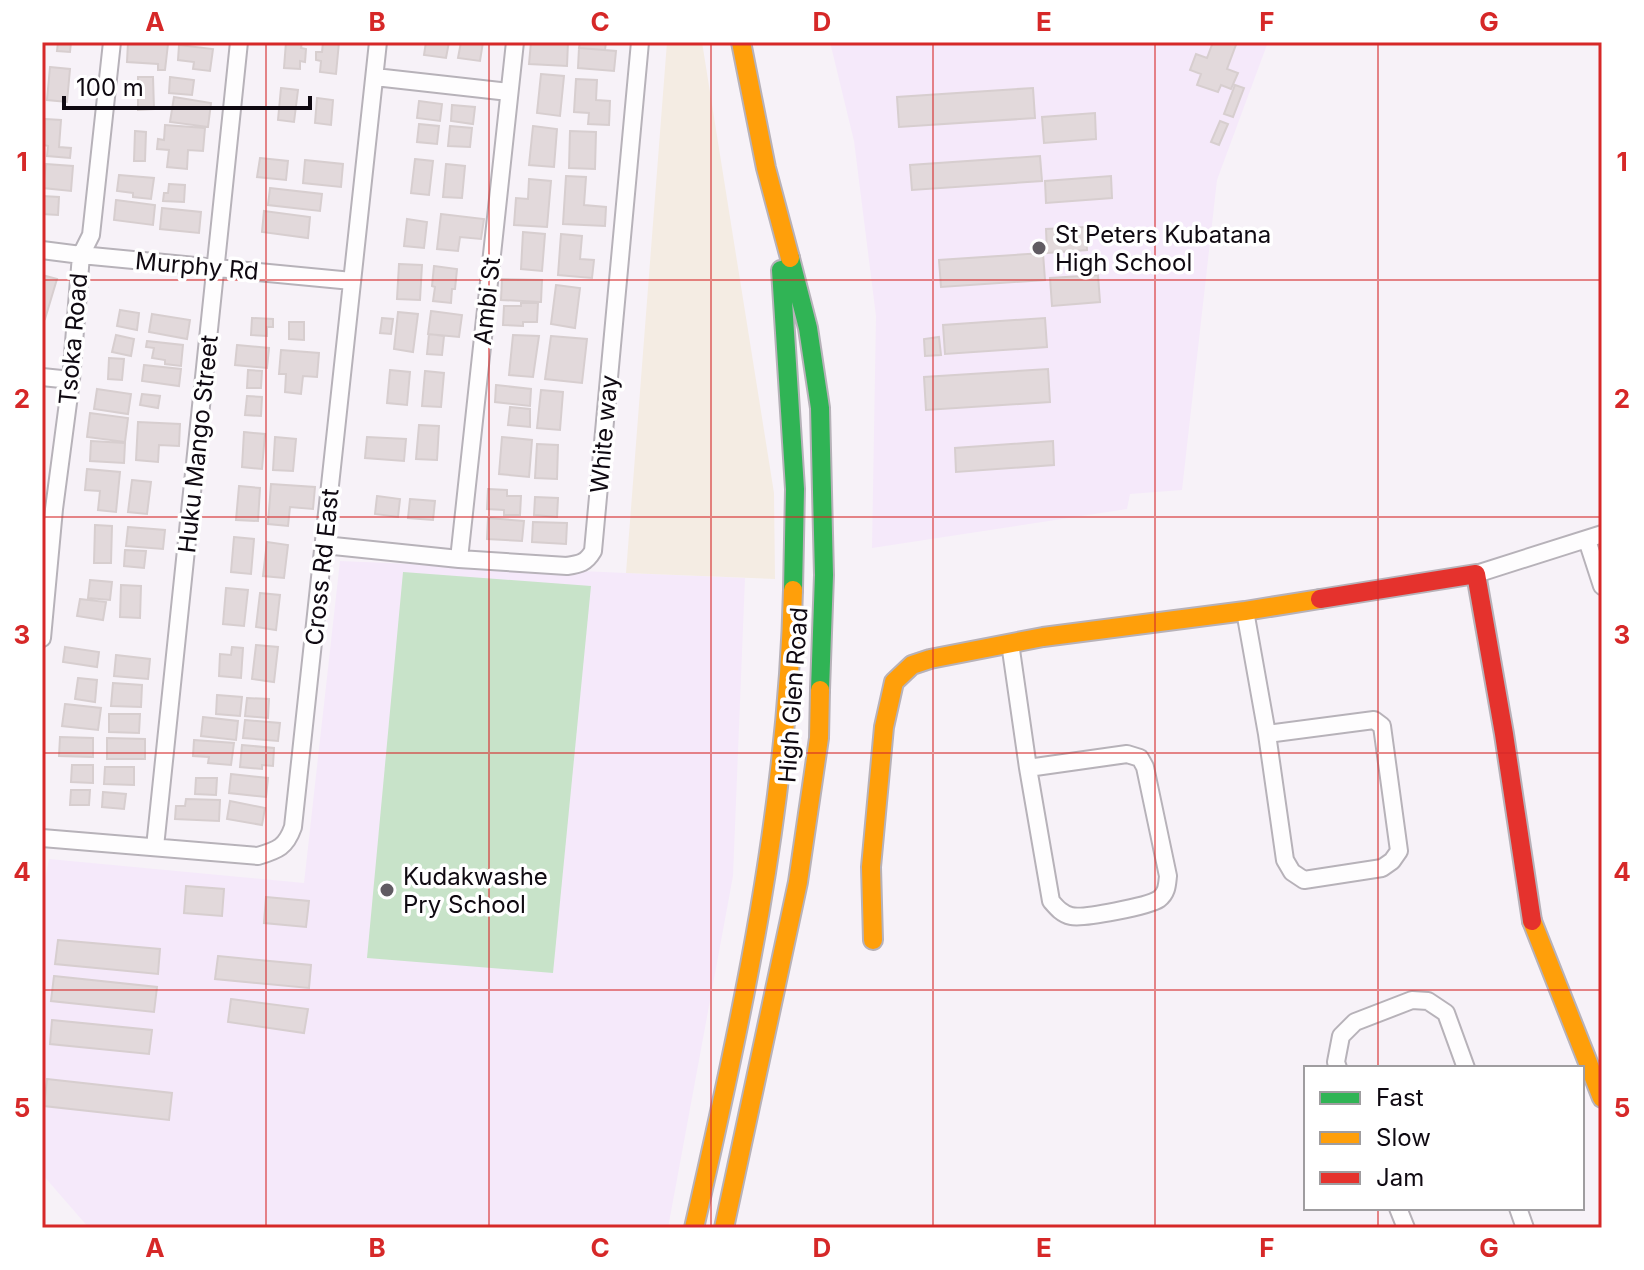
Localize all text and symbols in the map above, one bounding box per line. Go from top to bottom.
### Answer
text: A [145,6,165,37]
text: B [368,6,386,37]
text: C [590,6,610,37]
text: D [813,6,831,37]
text: E [1036,6,1052,37]
text: F [1259,6,1275,37]
text: G [1479,6,1499,37]
scale bar [64,60,310,110]
text: 100 m [76,73,144,102]
text: 1 [16,146,28,177]
text: 1 [1616,146,1628,177]
place label: St Peters Kubatana High School [1055,220,1271,277]
marker: St Peters Kubatana High School [1030,239,1048,257]
street label: Murphy Rd [134,246,260,286]
street label: Ambi St [468,256,506,346]
street label: Tsoka Road [53,272,93,406]
street label: Huku Mango Street [172,333,224,554]
street label: White way [584,374,624,494]
text: 2 [14,383,30,414]
text: 2 [1614,383,1630,414]
street label: Cross Rd East [299,487,345,647]
street label: High Glen Road [772,606,814,784]
text: 3 [14,619,30,650]
text: 3 [1614,619,1630,650]
text: 4 [13,856,31,887]
text: 4 [1613,856,1631,887]
place label: Kudakwashe Pry School [403,862,548,919]
marker: Kudakwashe Pry School [378,881,396,899]
legend [1304,1066,1584,1210]
text: Fast [1376,1083,1424,1112]
text: 5 [14,1092,30,1123]
text: 5 [1614,1092,1630,1123]
text: Slow [1376,1123,1431,1152]
text: Jam [1376,1163,1424,1192]
text: A [145,1232,165,1263]
text: B [368,1232,386,1263]
text: C [590,1232,610,1263]
text: D [813,1232,831,1263]
text: E [1036,1232,1052,1263]
text: F [1259,1232,1275,1263]
text: G [1479,1232,1499,1263]

